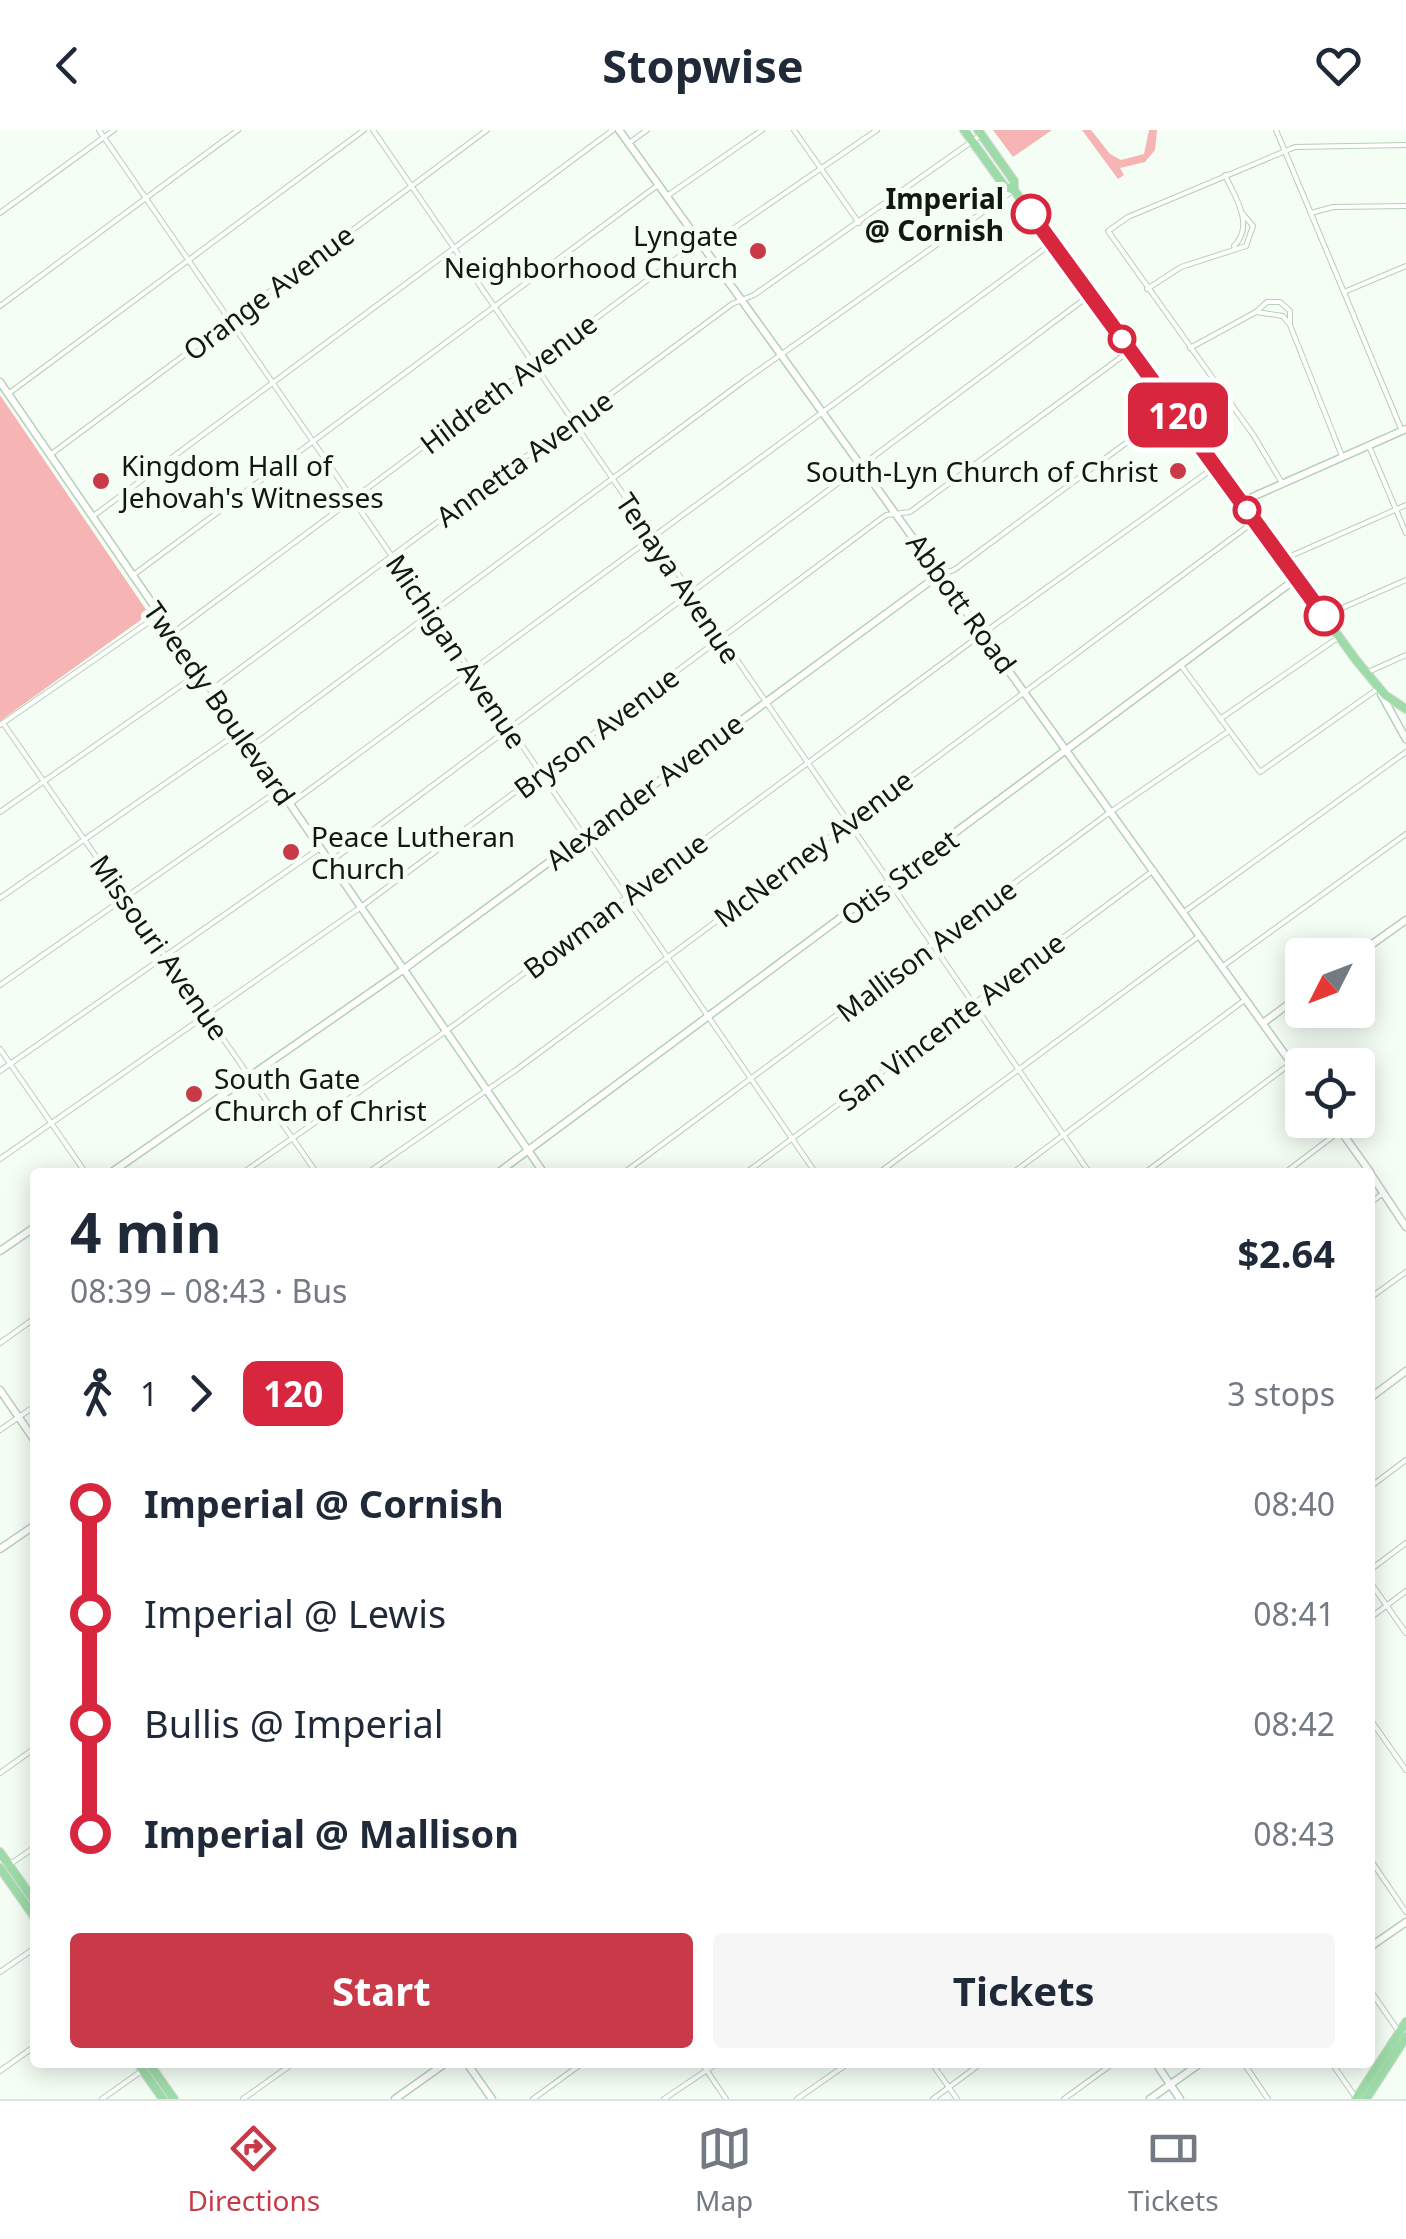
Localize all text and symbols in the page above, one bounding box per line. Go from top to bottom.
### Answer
text: Stopwise [602,35,804,96]
icon: back [40,38,95,93]
icon: heart [1311,38,1366,93]
place label: Imperial @ Cornish [865,179,1004,249]
marker: Imperial @ Cornish [1012,195,1050,233]
street label: Orange Avenue [175,215,361,369]
place label: Lyngate Neighborhood Church [444,216,738,286]
marker: Lyngate Neighborhood Church [747,240,769,262]
street label: Hildreth Avenue [412,304,604,462]
unlabelled marker [1109,326,1135,352]
street label: Annetta Avenue [428,381,620,535]
line badge: 120 [1120,382,1236,448]
text: 120 [1148,392,1208,439]
place label: Kingdom Hall of Jehovah's Witnesses [118,446,384,516]
place label: South-Lyn Church of Christ [806,452,1158,490]
marker: South-Lyn Church of Christ [1167,460,1189,482]
marker: Kingdom Hall of Jehovah's Witnesses [90,470,112,492]
street label: Tenaya Avenue [608,485,750,671]
unlabelled marker [1234,497,1260,523]
street label: Abbott Road [898,525,1026,681]
street label: Michigan Avenue [378,547,536,755]
street label: Tweedy Boulevard [135,594,305,812]
unlabelled marker [1305,597,1343,635]
street label: Bryson Avenue [506,657,686,807]
street label: Alexander Avenue [537,704,751,878]
street label: McNerney Avenue [706,761,920,935]
place label: Peace Lutheran Church [311,817,515,887]
street label: Otis Street [832,820,966,934]
street label: Bowman Avenue [515,823,715,987]
marker: Peace Lutheran Church [280,841,302,863]
street label: Missouri Avenue [82,847,238,1047]
street label: Mallison Avenue [828,870,1024,1030]
street label: San Vincente Avenue [830,923,1072,1119]
north arrow [1285,938,1375,1028]
map controls [1285,938,1375,1138]
button: locate [1285,1048,1375,1138]
place label: South Gate Church of Christ [214,1059,427,1129]
marker: South Gate Church of Christ [183,1083,205,1105]
text: 4 min [70,1194,222,1269]
text: $2.64 [1237,1227,1335,1279]
text: 08:39 – 08:43 · Bus [70,1269,347,1312]
icon: walk [70,1366,125,1421]
icon: forward [173,1366,228,1421]
text: 120 [263,1370,323,1417]
text: 1 [140,1372,158,1415]
text: 3 stops [1227,1372,1335,1415]
text: Imperial @ Cornish [144,1477,504,1529]
text: 08:40 [1253,1482,1335,1525]
text: Imperial @ Lewis [144,1587,446,1639]
text: 08:41 [1253,1592,1335,1635]
text: Bullis @ Imperial [144,1697,444,1749]
text: 08:42 [1253,1702,1335,1745]
text: Imperial @ Mallison [144,1807,519,1859]
text: 08:43 [1253,1812,1335,1855]
button: Start [70,1933,693,2048]
button: Tickets [713,1933,1335,2048]
tab: Directions [187,2121,320,2219]
tab: Map [695,2121,753,2219]
tab: Tickets [1128,2121,1219,2219]

